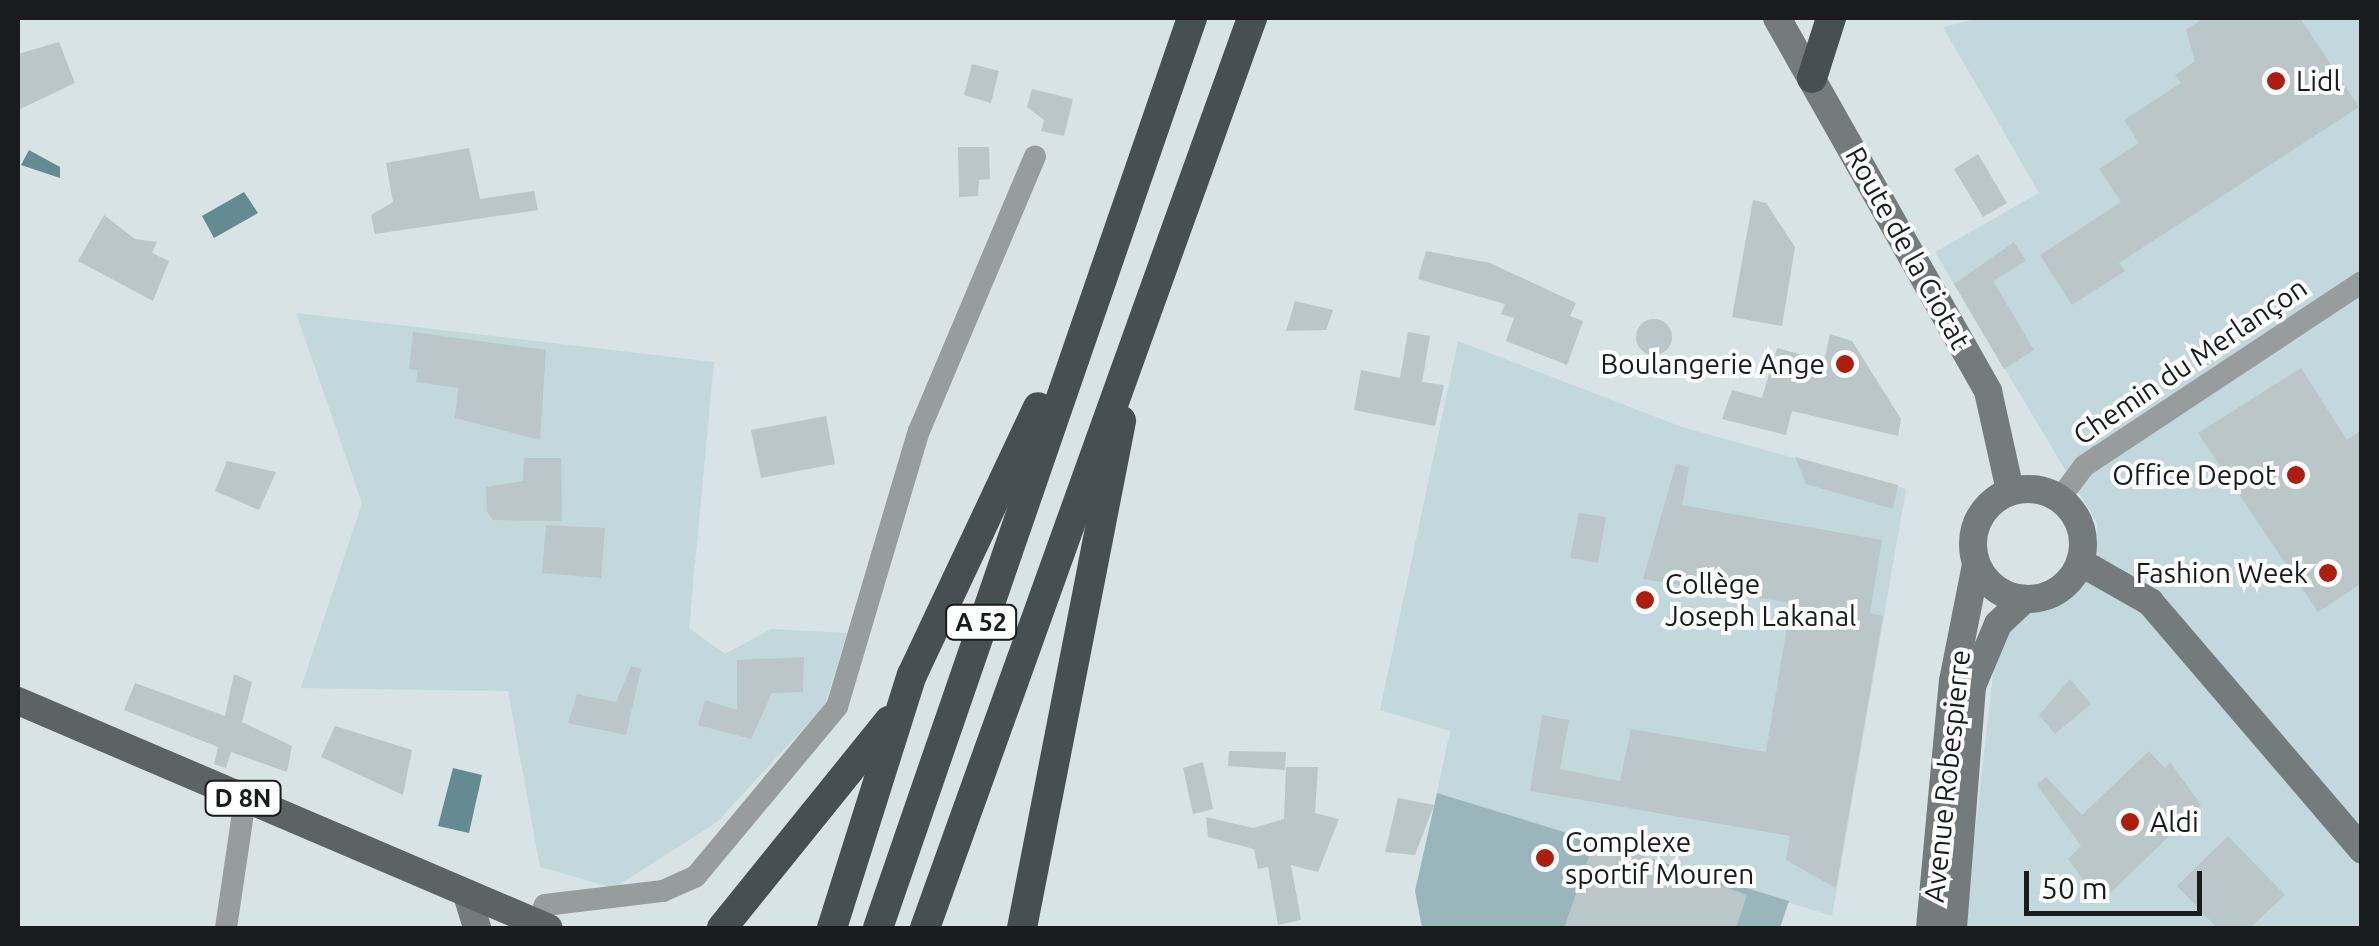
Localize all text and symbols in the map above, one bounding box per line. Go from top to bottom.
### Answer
place label: Lidl [2296,64,2341,98]
marker: Lidl [2265,70,2287,92]
street label: Route de la Ciotat [1839,141,1977,355]
street label: Chemin du Merlançon [2067,270,2313,452]
place label: Boulangerie Ange [1600,347,1825,381]
marker: Boulangerie Ange [1834,353,1856,375]
place label: Office Depot [2112,458,2276,492]
marker: Office Depot [2285,464,2307,486]
place label: Fashion Week [2136,556,2308,590]
marker: Fashion Week [2317,562,2339,584]
place label: Collège Joseph Lakanal [1665,567,1856,633]
marker: Collège Joseph Lakanal [1634,589,1656,611]
road number: A 52 [944,602,1018,642]
street label: Avenue Robespierre [1917,648,1977,904]
road number: D 8N [203,778,283,818]
place label: Aldi [2150,805,2199,839]
marker: Aldi [2119,811,2141,833]
place label: Complexe sportif Mouren [1565,825,1754,891]
marker: Complexe sportif Mouren [1534,847,1556,869]
scale bar [2029,851,2206,913]
text: 50 m [2041,871,2108,905]

